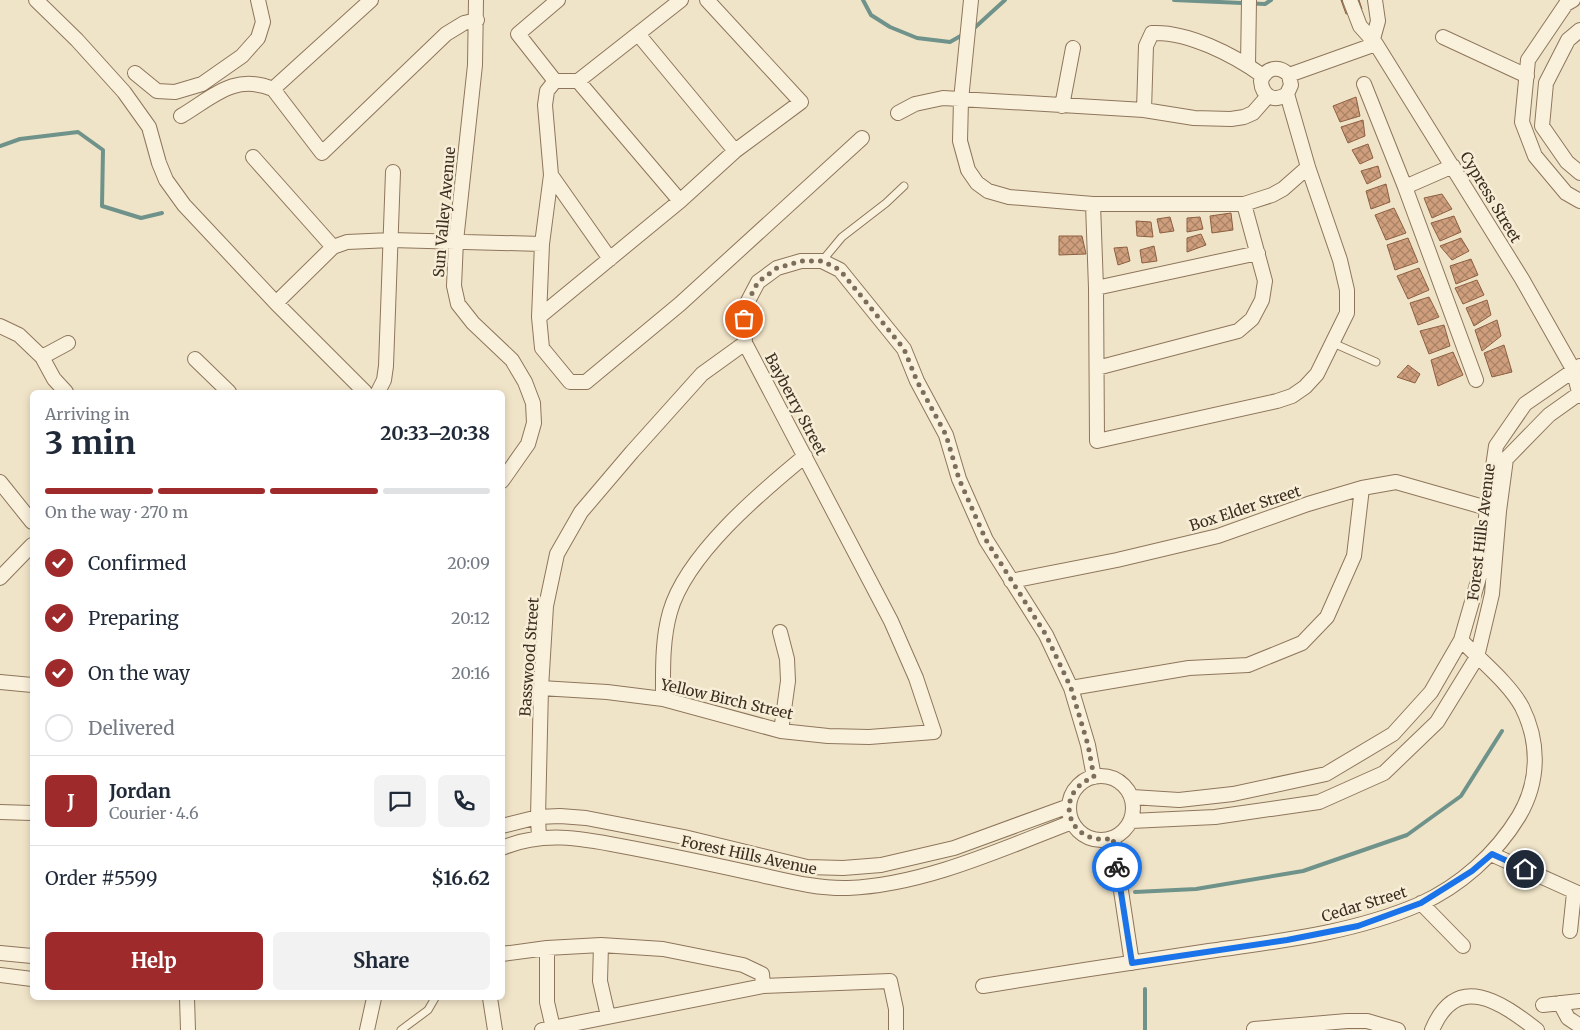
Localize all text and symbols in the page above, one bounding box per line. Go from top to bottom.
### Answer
street label: Sun Valley Avenue [429,146,459,278]
street label: Cypress Street [1456,148,1526,246]
pin [723,298,765,340]
icon: bag [730,305,758,333]
street label: Bayberry Street [761,350,831,459]
text: Arriving in [45,404,130,424]
text: 20:33–20:38 [380,421,490,445]
text: 3 min [45,423,136,463]
street label: Forest Hills Avenue [1463,462,1499,602]
street label: Box Elder Street [1187,481,1303,535]
text: On the way · 270 m [45,502,188,522]
icon: check [45,549,73,577]
text: Confirmed [88,551,186,575]
text: 20:09 [447,553,490,573]
street label: Basswood Street [515,597,543,717]
icon: check [45,604,73,632]
text: Preparing [88,606,179,630]
text: 20:12 [451,608,490,628]
icon: check [45,659,73,687]
text: On the way [88,661,190,685]
text: 20:16 [451,663,490,683]
street label: Yellow Birch Street [658,674,795,724]
text: Delivered [88,716,175,740]
button: chat [374,775,426,827]
button: phone [438,775,490,827]
text: Jordan [109,779,171,803]
text: J [67,789,75,813]
text: Courier · 4.6 [109,803,199,823]
street label: Forest Hills Avenue [680,831,819,879]
courier [1092,842,1142,892]
pin [1504,848,1546,890]
icon: bike [1103,853,1131,881]
icon: home [1511,855,1539,883]
text: Order #5599 [45,866,158,890]
text: $16.62 [431,866,490,890]
street label: Cedar Street [1319,882,1409,926]
button: Help [45,932,263,990]
button: Share [273,932,490,990]

